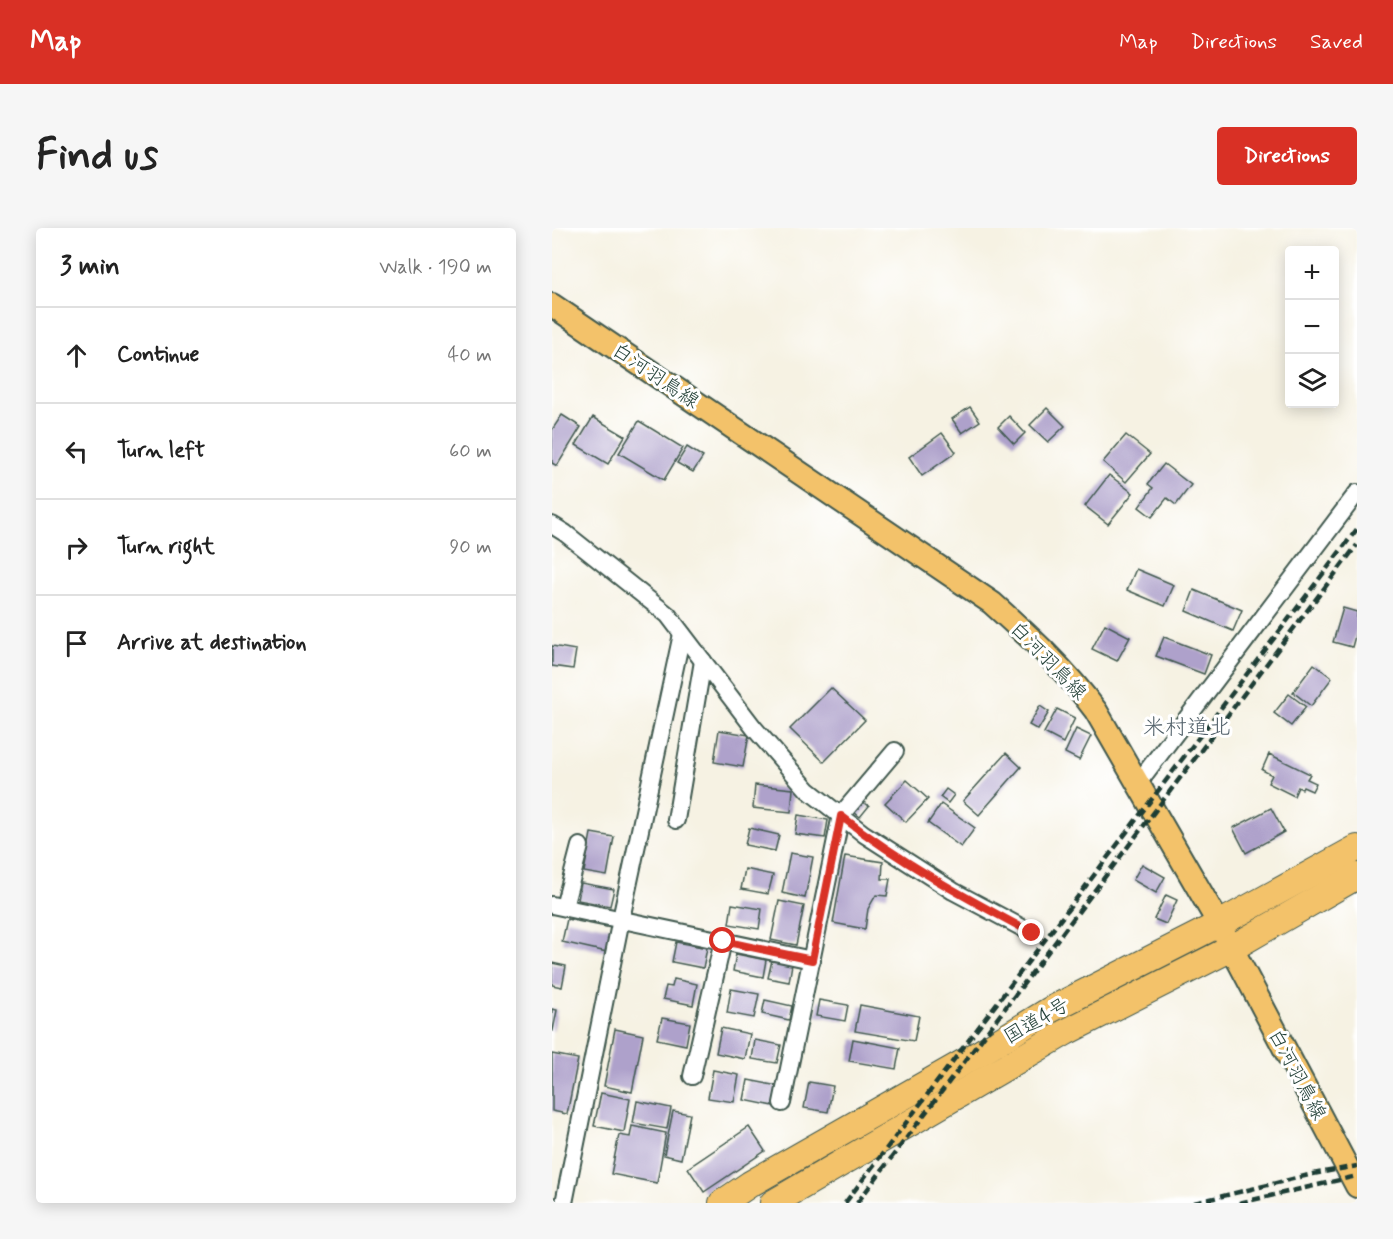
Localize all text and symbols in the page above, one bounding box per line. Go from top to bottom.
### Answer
text: Map [30,24,81,61]
text: Map [1119,28,1158,56]
text: Directions [1191,28,1277,56]
text: Saved [1310,28,1363,56]
button: Directions [1217,127,1357,185]
text: Find us [36,129,158,184]
map controls [1285,246,1339,408]
button: + [1285,246,1339,300]
text: 3 min [60,250,120,284]
text: Walk · 190 m [379,254,492,281]
button: − [1285,300,1339,354]
street label: 白河羽鳥線 [606,337,704,415]
icon: ahead [60,339,93,372]
text: Continue [117,341,199,369]
text: 40 m [448,342,492,369]
button: layers [1285,354,1339,408]
icon: left [60,435,93,468]
text: Turn left [117,437,205,465]
text: 60 m [449,438,492,465]
icon: right [60,531,93,564]
text: Turn right [117,533,215,561]
text: 90 m [449,534,492,561]
street label: 白河羽鳥線 [1003,616,1092,706]
icon: arrive [60,627,93,660]
text: Arrive at destination [117,629,307,657]
district label: 米村道北 [1143,714,1231,742]
route end [1018,919,1044,945]
route start [709,927,735,953]
street label: 国道4号 [999,992,1075,1051]
street label: 白河羽鳥線 [1261,1024,1332,1125]

